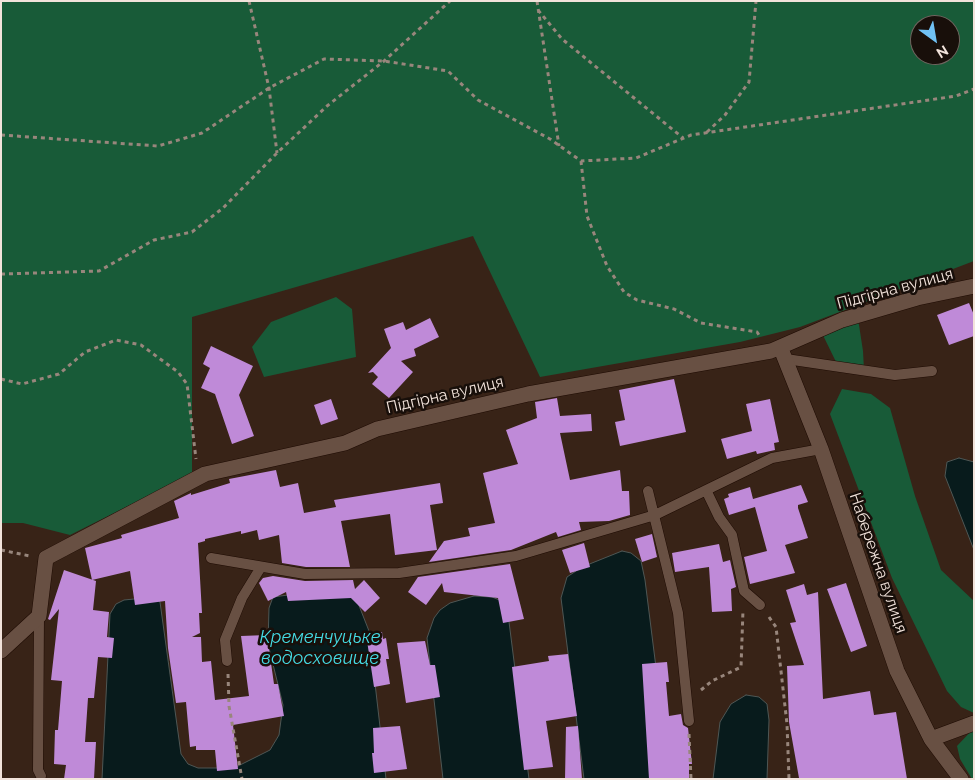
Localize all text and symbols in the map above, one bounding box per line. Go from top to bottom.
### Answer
north arrow [910,15,960,65]
text: N [934,42,951,61]
street label: Підгірна вулиця [835,264,955,314]
street label: Підгірна вулиця [385,372,505,418]
street label: Набережна вулиця [845,490,911,636]
water label: Кременчуцьке водосховище [259,627,381,670]

